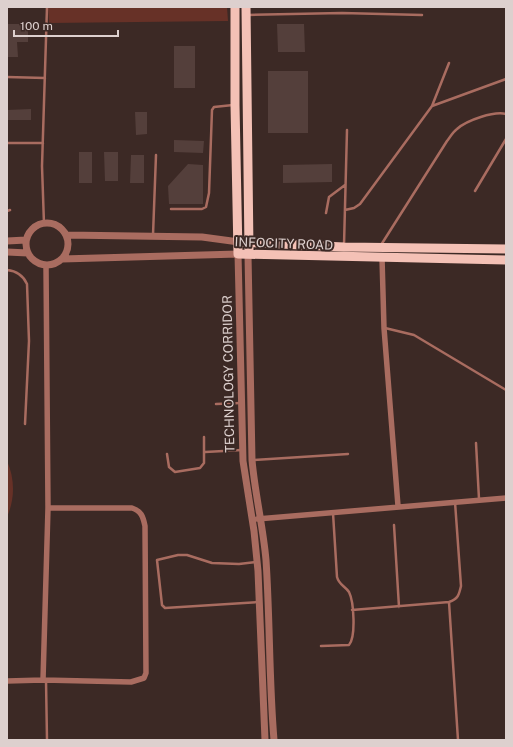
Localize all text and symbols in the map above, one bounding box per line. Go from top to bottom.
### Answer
scale bar [14,12,118,38]
text: 100 m [20,19,53,33]
street label: INFOCITY ROAD [234,234,333,253]
street label: TECHNOLOGY CORRIDOR [220,295,237,453]

